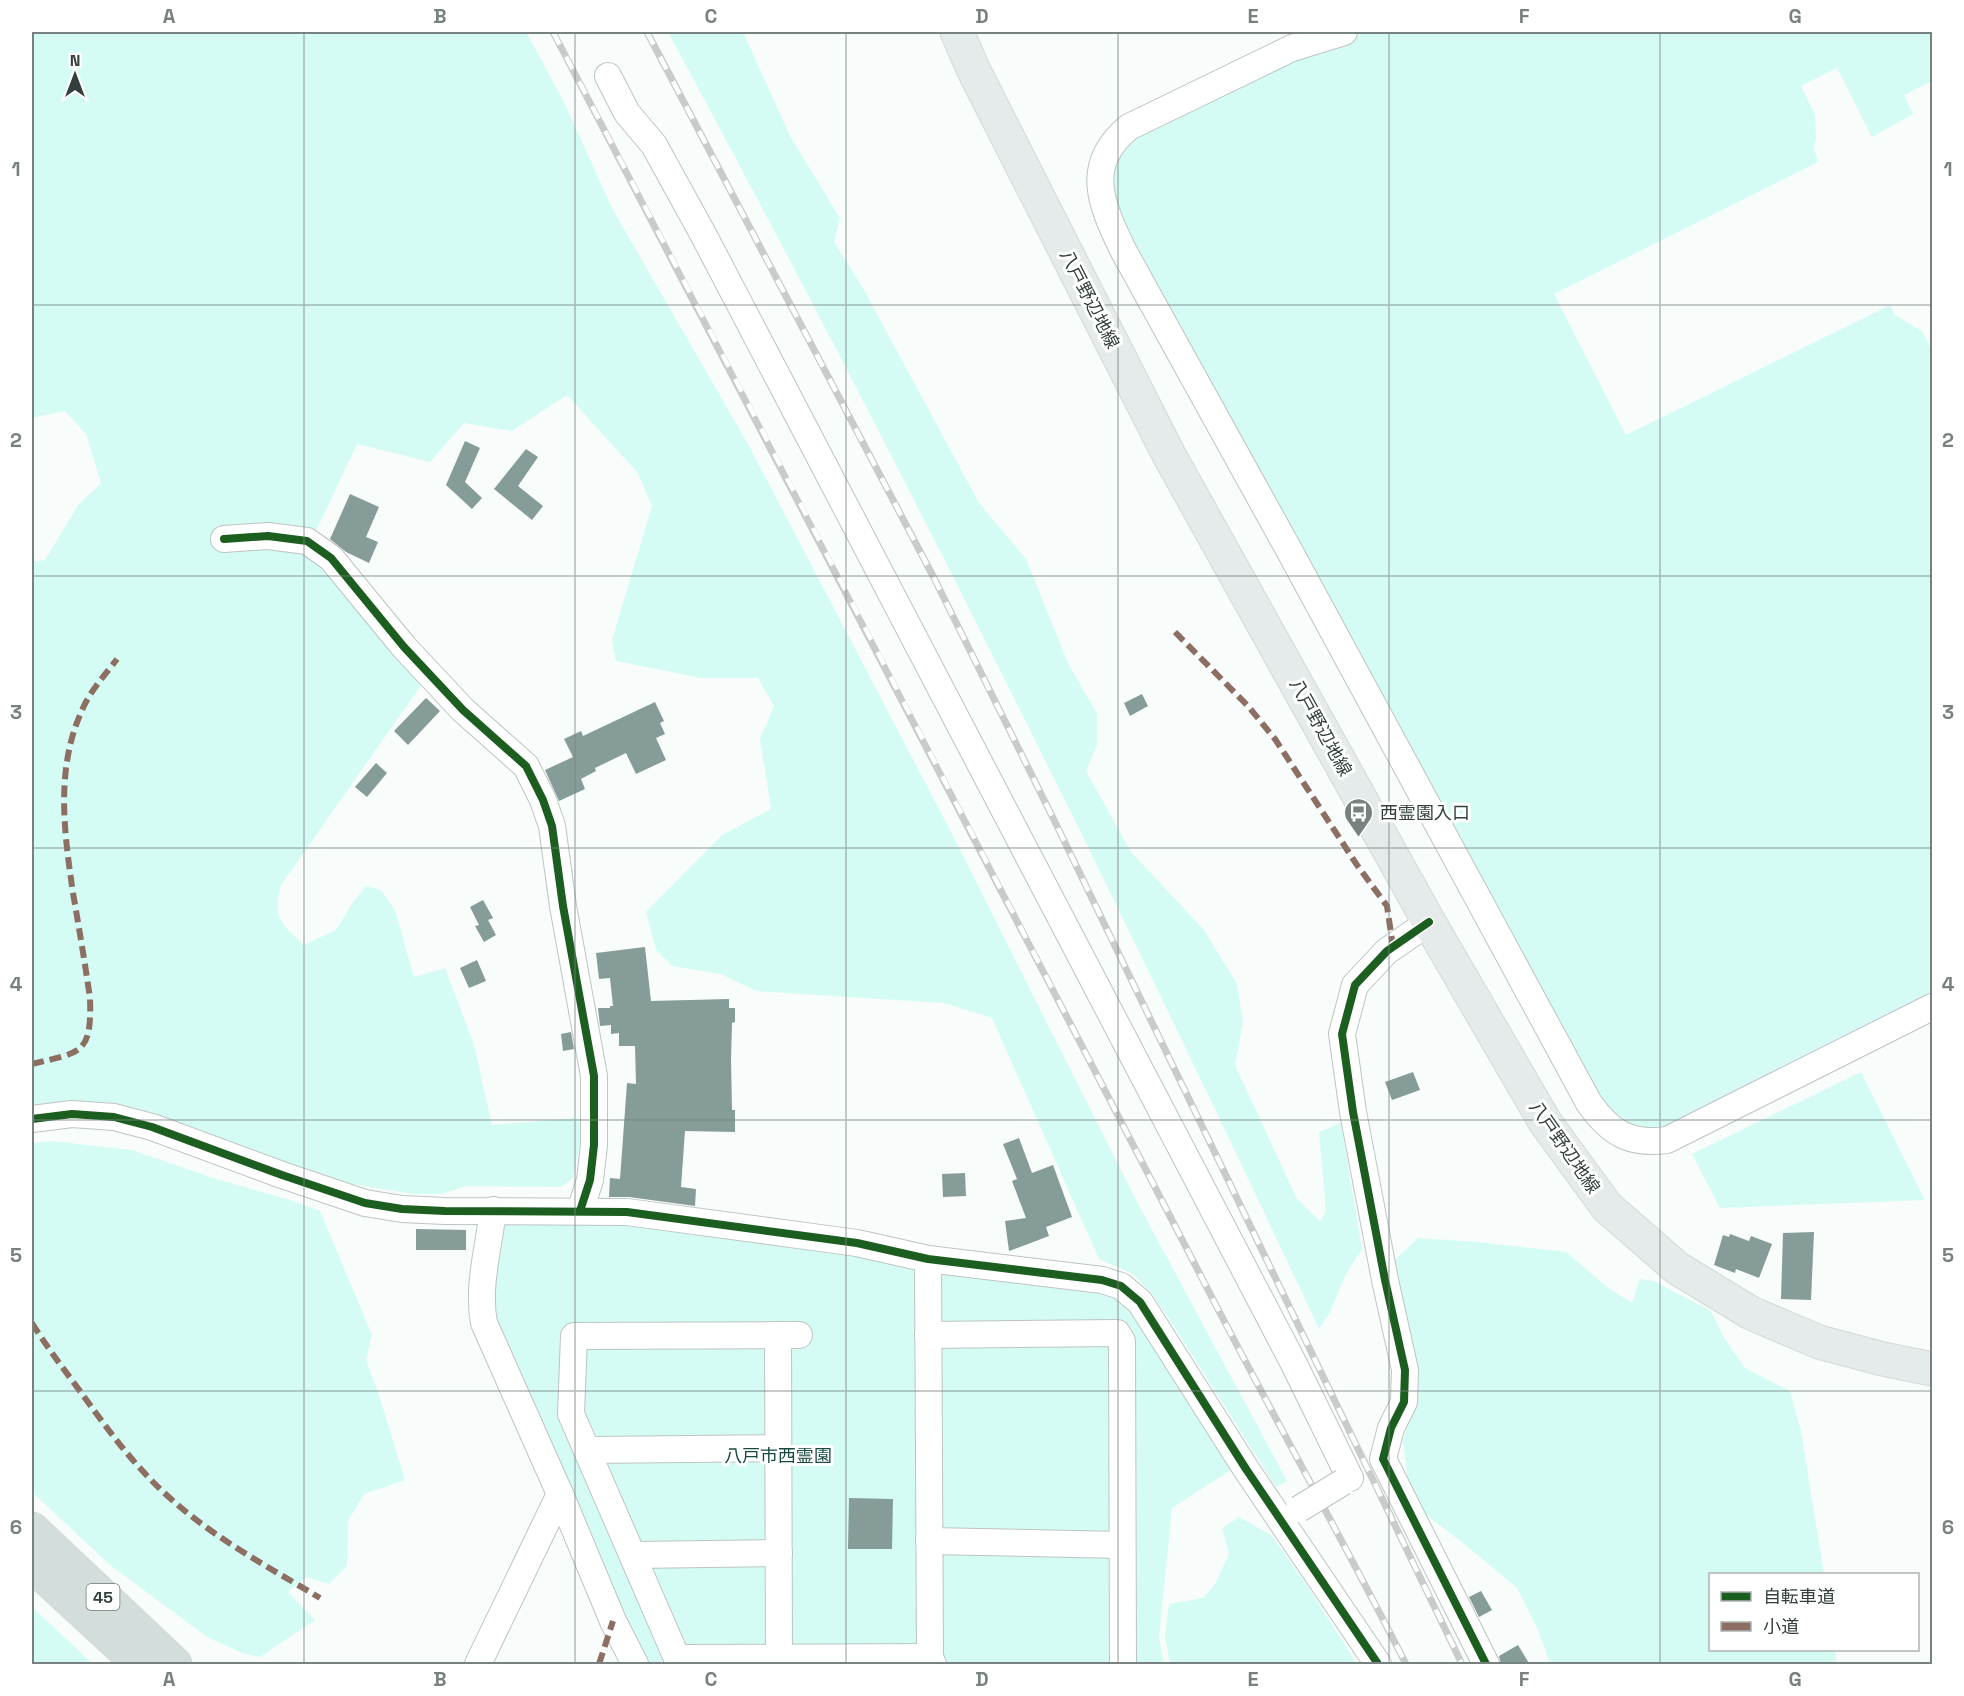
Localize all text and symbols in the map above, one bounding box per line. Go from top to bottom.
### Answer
text: A [163,3,176,29]
text: B [433,3,447,29]
text: C [705,3,718,29]
text: D [975,3,989,29]
text: E [1247,3,1259,29]
text: F [1519,3,1530,29]
text: G [1788,3,1802,29]
north arrow [45,45,105,105]
text: N [70,50,80,71]
text: 1 [11,156,21,182]
text: 1 [1943,156,1953,182]
street label: 八戸野辺地線 [1055,246,1125,352]
text: 2 [10,427,22,453]
text: 2 [1942,427,1954,453]
street label: 八戸野辺地線 [1285,674,1357,780]
text: 3 [10,699,22,725]
text: 3 [1942,699,1954,725]
bus stop icon: 西霊園入口 [1343,796,1375,838]
place label: 西霊園入口 [1380,801,1470,824]
text: 4 [10,971,23,997]
text: 4 [1942,971,1955,997]
street label: 八戸野辺地線 [1525,1096,1605,1198]
text: 5 [10,1242,22,1268]
text: 5 [1942,1242,1954,1268]
park label: 八戸市西霊園 [724,1444,832,1467]
text: 6 [10,1514,22,1540]
text: 6 [1942,1514,1954,1540]
legend [1709,1573,1919,1651]
road number: 45 [86,1584,120,1610]
text: 自転車道 [1763,1585,1835,1608]
text: 小道 [1763,1615,1799,1638]
text: A [163,1666,176,1692]
text: B [433,1666,447,1692]
text: C [705,1666,718,1692]
text: D [975,1666,989,1692]
text: E [1247,1666,1259,1692]
text: F [1519,1666,1530,1692]
text: G [1788,1666,1802,1692]

